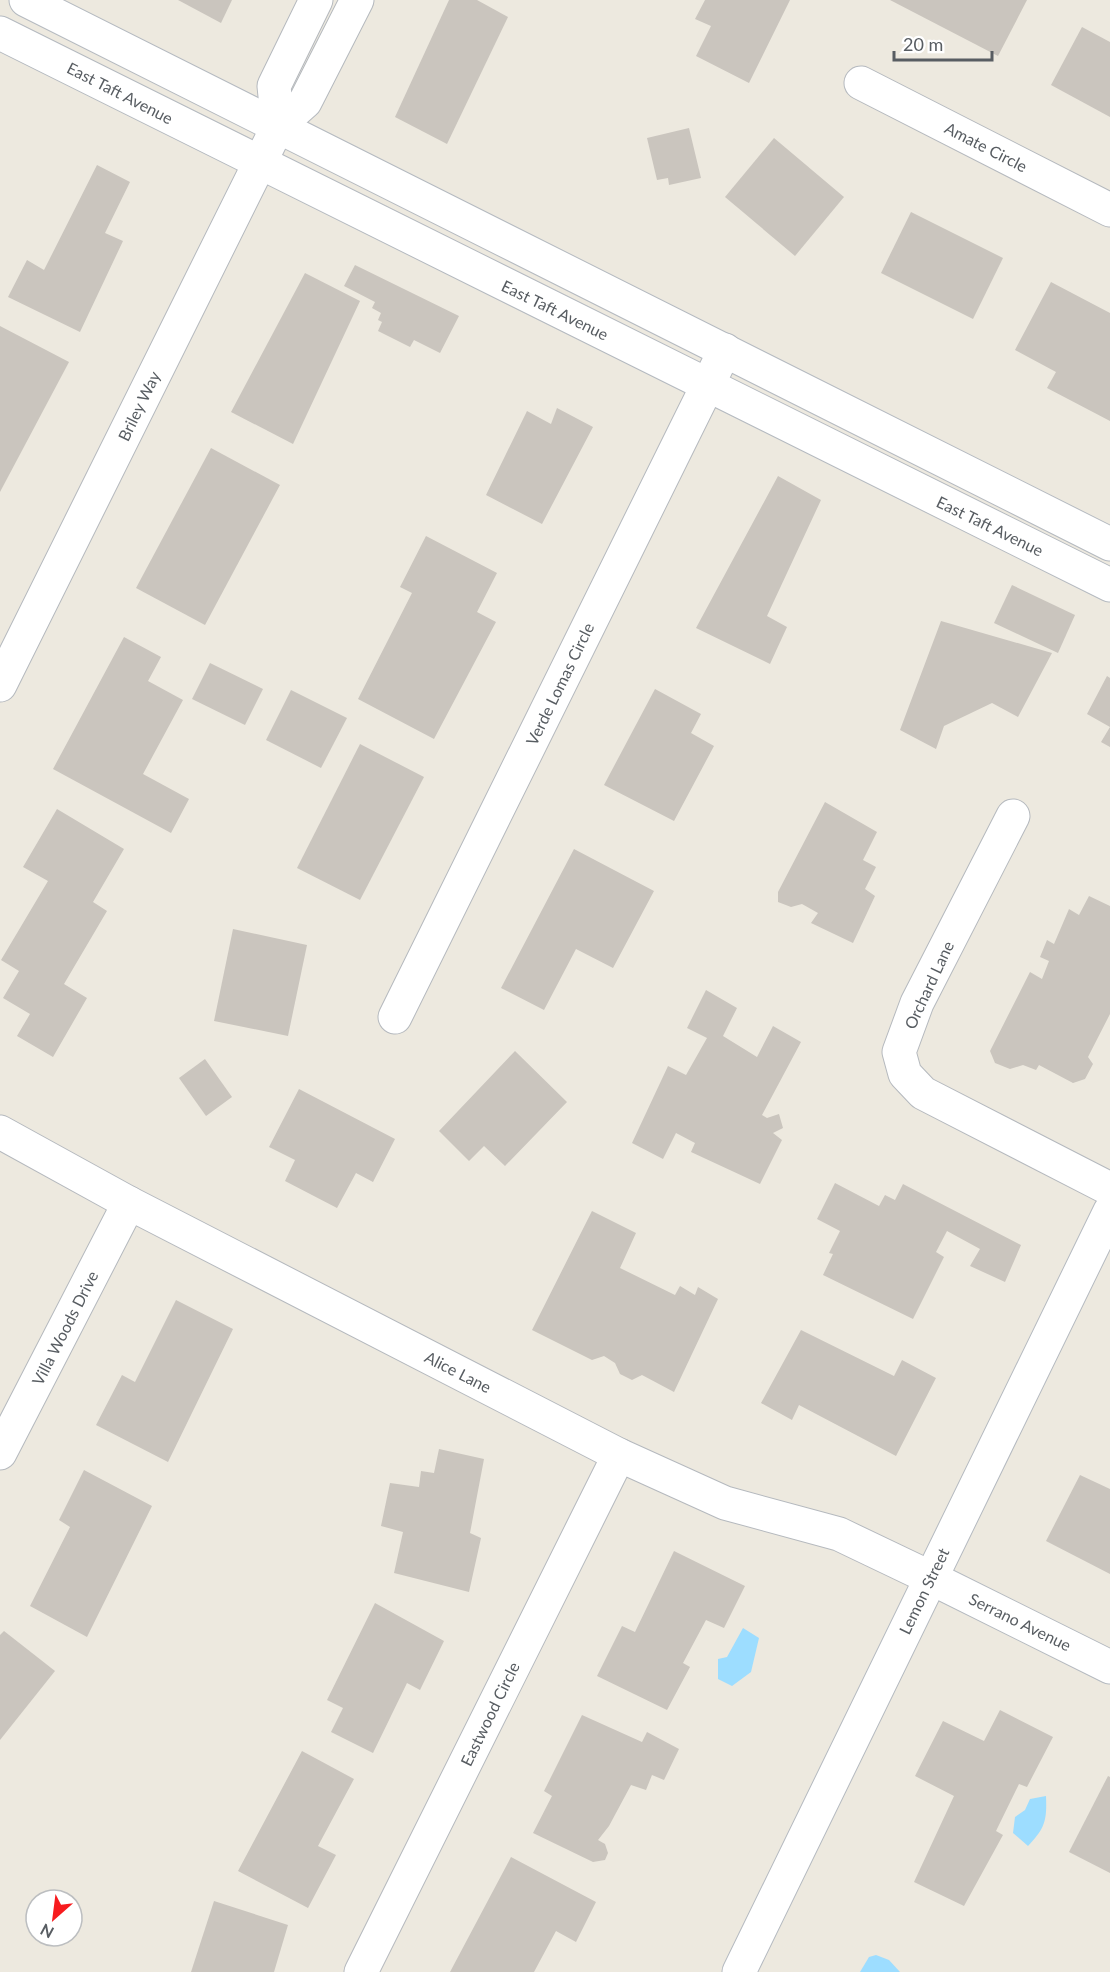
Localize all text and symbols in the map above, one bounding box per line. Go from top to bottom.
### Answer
scale bar [894,24,992,62]
text: 20 m [903,33,943,55]
street label: East Taft Avenue [64,58,176,127]
street label: Amate Circle [942,118,1031,175]
street label: East Taft Avenue [499,276,612,344]
street label: Briley Way [114,367,164,444]
street label: East Taft Avenue [934,492,1047,560]
street label: Verde Lomas Circle [522,619,597,748]
street label: Orchard Lane [900,938,957,1032]
street label: Villa Woods Drive [27,1267,102,1388]
street label: Alice Lane [422,1347,495,1396]
street label: Lemon Street [895,1544,953,1637]
street label: Serrano Avenue [966,1589,1074,1654]
street label: Eastwood Circle [456,1659,523,1769]
north arrow [24,1888,84,1948]
text: N [37,1920,57,1943]

